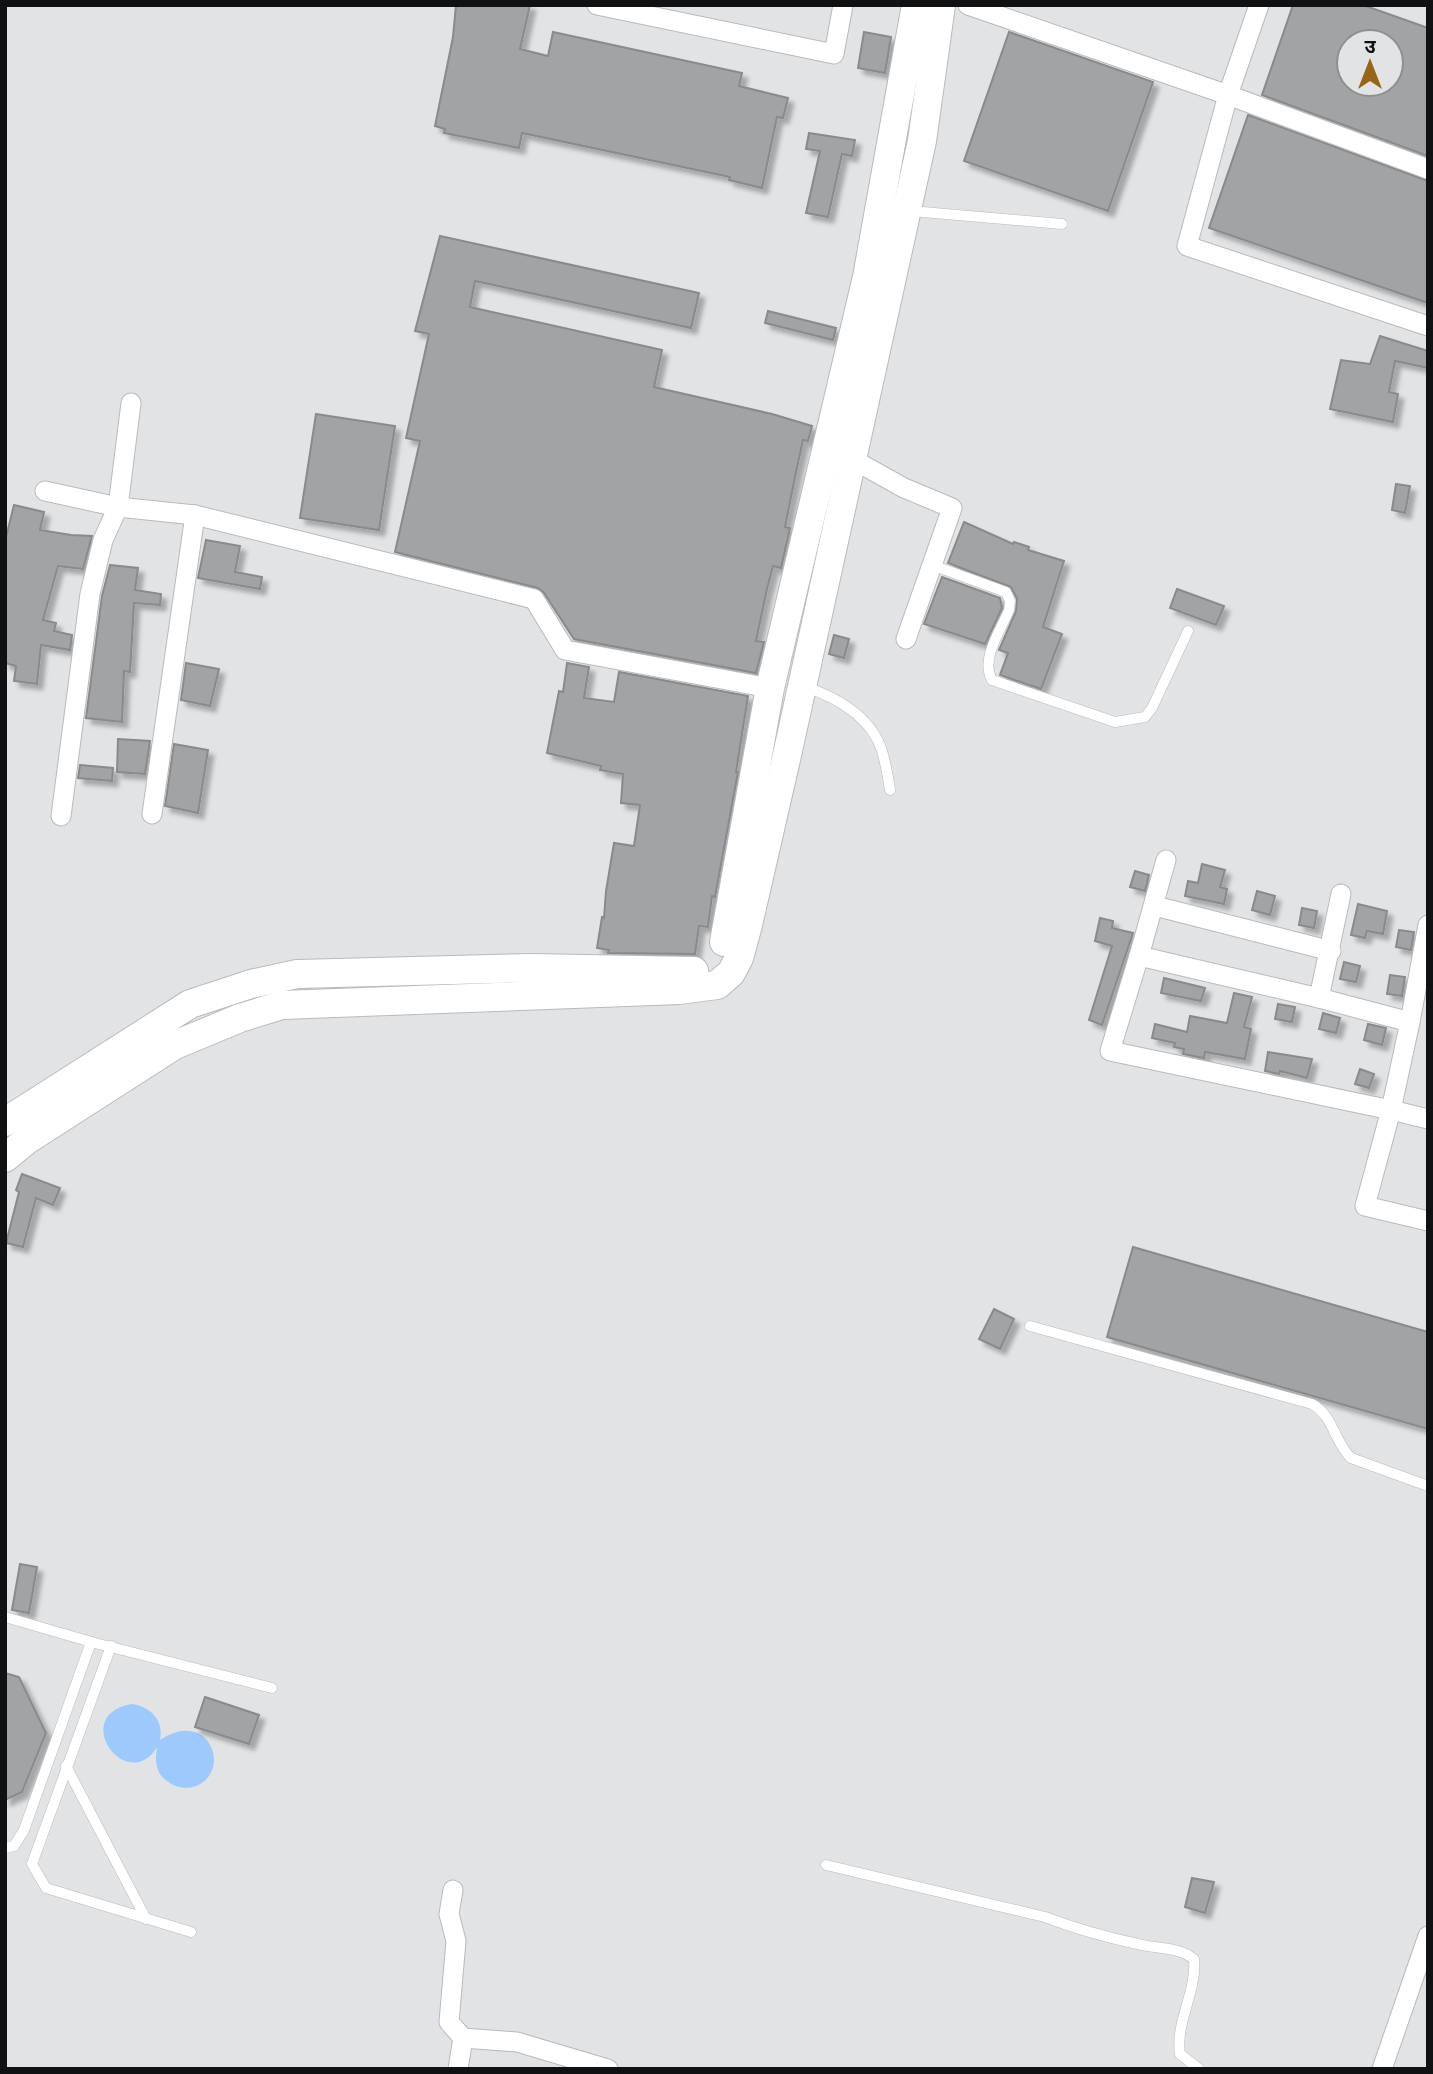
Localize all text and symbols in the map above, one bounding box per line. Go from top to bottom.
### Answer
north arrow [1335,28,1405,98]
text: उ [1364,34,1376,57]

